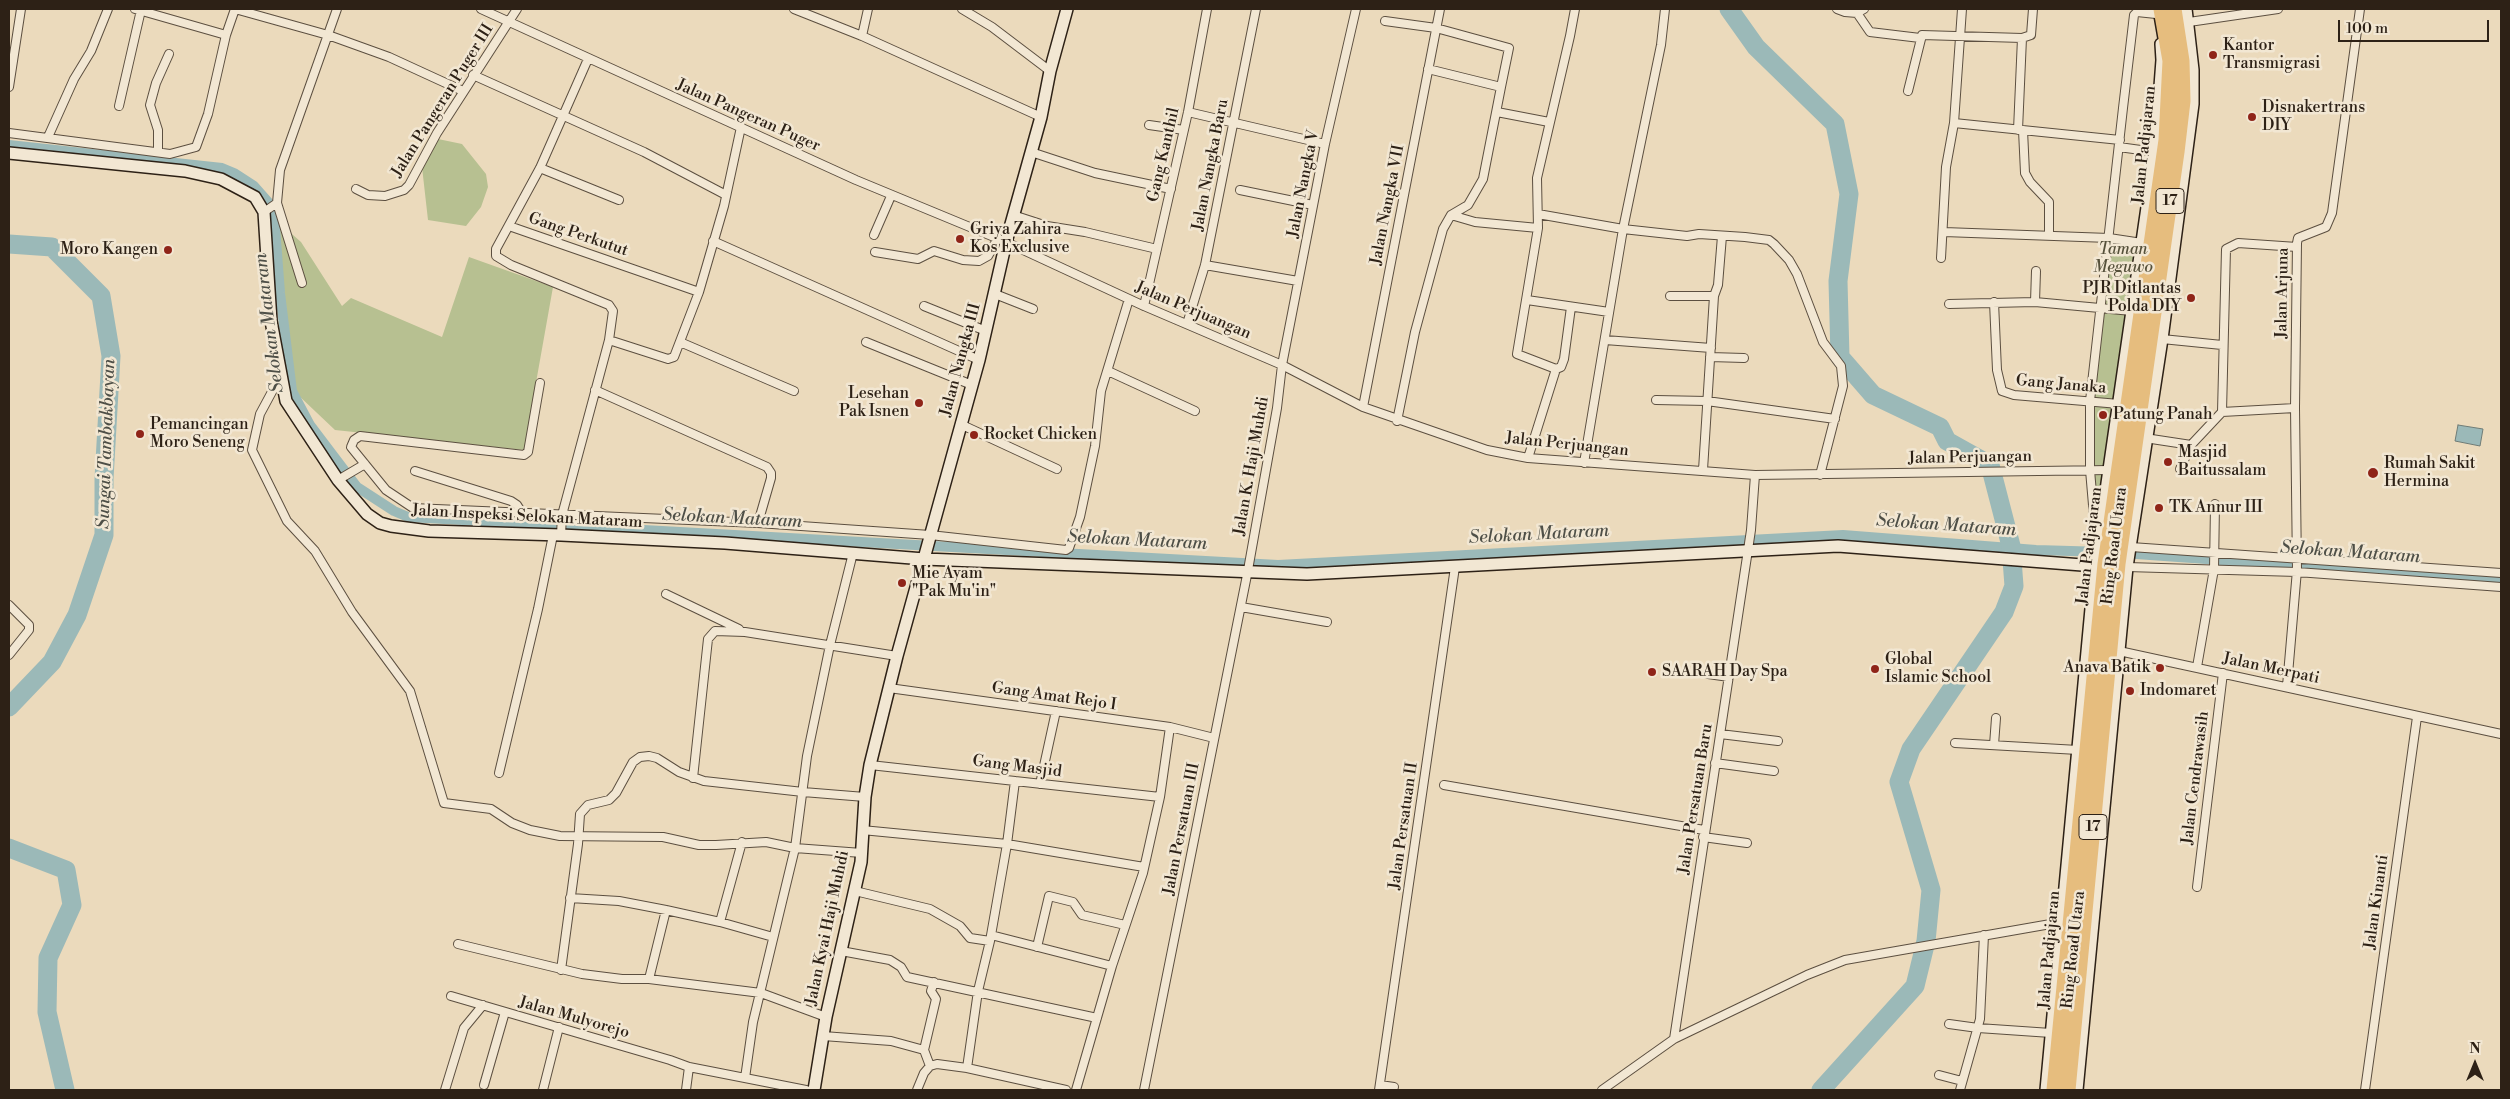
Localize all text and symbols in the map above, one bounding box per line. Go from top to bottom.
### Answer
scale bar [2340,10,2491,42]
text: 100 m [2346,19,2388,38]
street label: Jalan Pangeran Puger III [388,21,498,181]
place label: Kantor Transmigrasi [2223,36,2320,74]
marker: Kantor Transmigrasi [2207,49,2219,61]
street label: Jalan Pangeran Puger [673,76,823,156]
street label: Jalan Padjajaran [2129,85,2161,205]
street label: Jalan Nangka Baru [1189,97,1233,233]
place label: Disnakertrans DIY [2262,98,2365,136]
street label: Gang Kanthil [1144,106,1184,204]
marker: Disnakertrans DIY [2246,111,2258,123]
street label: Jalan Nangka V [1284,128,1324,240]
street label: Jalan Nangka VII [1367,143,1409,267]
road number: 17 [2156,188,2184,214]
street label: Gang Perkutut [526,209,630,261]
place label: Griya Zahira Kos Exclusive [970,220,1069,258]
marker: Griya Zahira Kos Exclusive [954,233,966,245]
place label: Moro Kangen [60,240,158,260]
park label: Taman Meguwo [2093,240,2153,278]
marker: Moro Kangen [162,244,174,256]
street label: Jalan Arjuna [2273,247,2293,339]
water label: Selokan Mataram [251,252,289,394]
street label: Jalan Perjuangan [1132,278,1254,344]
place label: PJR Ditlantas Polda DIY [2083,279,2181,317]
marker: PJR Ditlantas Polda DIY [2185,292,2197,304]
street label: Jalan Nangka III [937,301,985,419]
water label: Sungai Tambakbayan [93,358,121,530]
street label: Gang Janaka [2015,371,2107,399]
place label: Lesehan Pak Isnen [839,384,909,422]
street label: Jalan K. Haji Muhdi [1230,395,1274,537]
marker: Lesehan Pak Isnen [913,397,925,409]
place label: Patung Panah [2113,405,2212,425]
marker: Patung Panah [2097,409,2109,421]
place label: Pemancingan Moro Seneng [150,415,248,453]
place label: Rocket Chicken [984,425,1097,445]
marker: Pemancingan Moro Seneng [134,428,146,440]
marker: Rocket Chicken [968,429,980,441]
street label: Jalan Perjuangan [1504,429,1630,461]
place label: Masjid Baitussalam [2178,443,2266,481]
street label: Jalan Perjuangan [1908,447,2032,469]
place label: Rumah Sakit Hermina [2384,454,2476,492]
marker: Masjid Baitussalam [2162,456,2174,468]
marker: Rumah Sakit Hermina [2366,466,2380,480]
street label: Jalan Padjajaran [2073,486,2107,606]
street label: Ring Road Utara [2098,486,2132,606]
place label: TK Annur III [2169,498,2263,518]
street label: Jalan Inspeksi Selokan Mataram [411,501,643,533]
marker: TK Annur III [2153,502,2165,514]
water label: Selokan Mataram [661,505,803,533]
water label: Selokan Mataram [1875,510,2017,542]
water label: Selokan Mataram [1468,521,1610,549]
water label: Selokan Mataram [1066,527,1208,555]
water label: Selokan Mataram [2279,537,2421,569]
place label: Mie Ayam "Pak Mu'in" [912,564,996,602]
marker: Mie Ayam "Pak Mu'in" [896,577,908,589]
street label: Jalan Merpati [2221,649,2321,689]
place label: Global Islamic School [1885,650,1991,688]
place label: Anava Batik [2064,658,2150,678]
place label: SAARAH Day Spa [1662,662,1787,682]
marker: Anava Batik [2154,662,2166,674]
marker: Global Islamic School [1869,663,1881,675]
marker: SAARAH Day Spa [1646,666,1658,678]
street label: Gang Amat Rejo I [990,679,1118,715]
place label: Indomaret [2140,681,2216,701]
marker: Indomaret [2124,685,2136,697]
street label: Jalan Cendrawasih [2178,710,2214,846]
street label: Jalan Persatuan Baru [1675,722,1717,876]
street label: Gang Masjid [971,752,1063,782]
street label: Jalan Persatuan III [1160,761,1204,897]
street label: Jalan Persatuan II [1386,761,1422,891]
road number: 17 [2079,814,2107,840]
street label: Jalan Kyai Haji Muhdi [802,849,854,1007]
street label: Jalan Kinanti [2361,853,2393,951]
street label: Jalan Padjajaran [2035,890,2065,1010]
street label: Ring Road Utara [2058,890,2090,1010]
street label: Jalan Mulyorejo [516,993,632,1043]
north arrow [2450,1039,2500,1089]
text: N [2469,1040,2481,1058]

